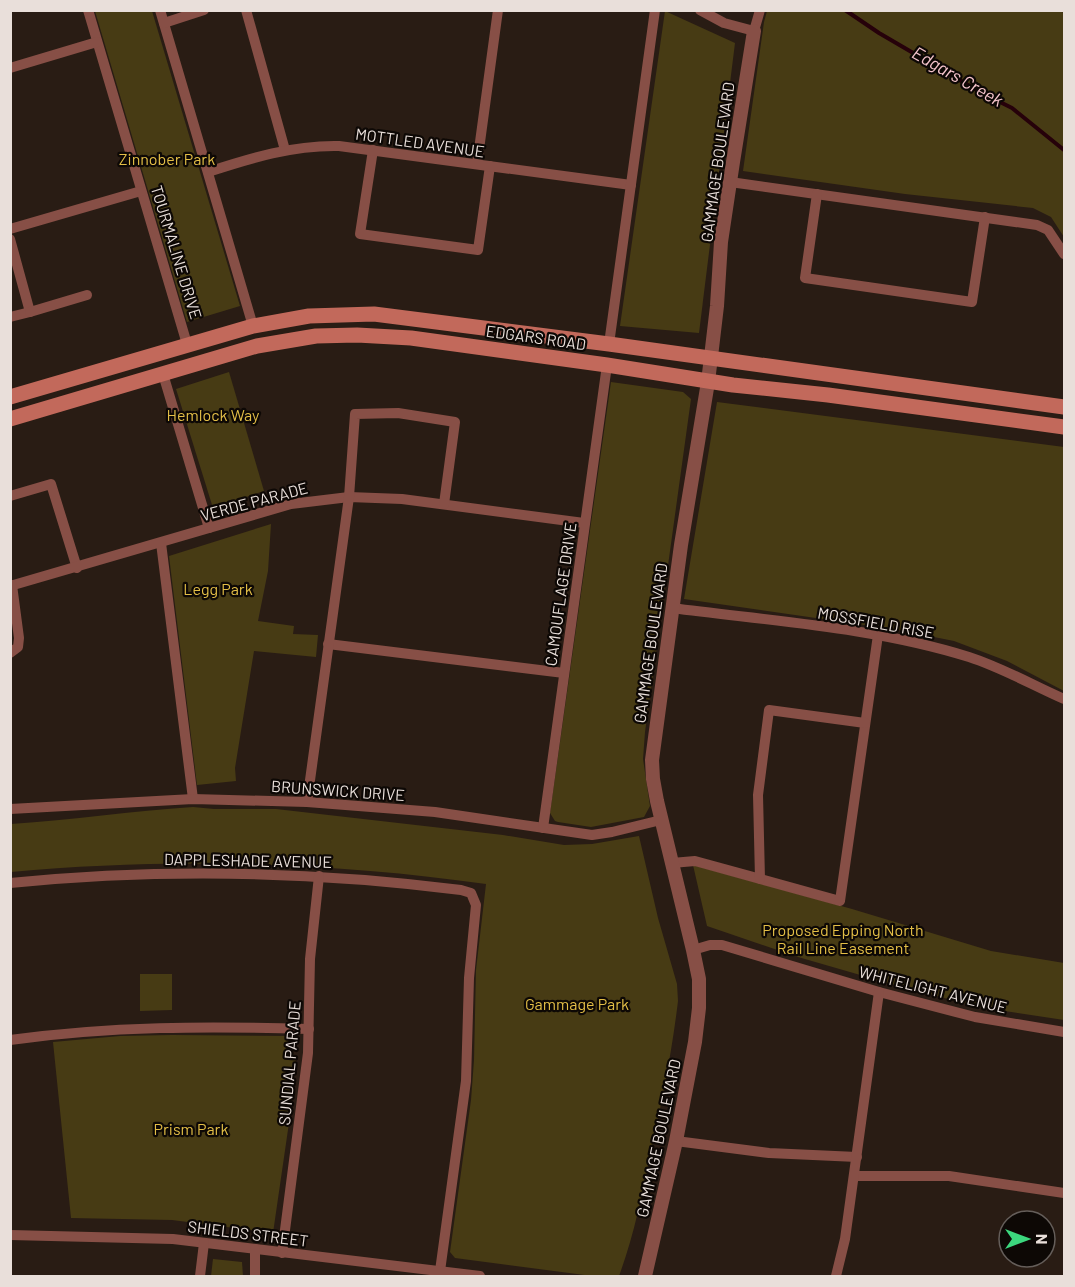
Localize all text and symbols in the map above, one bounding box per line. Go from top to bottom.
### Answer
water label: Edgars Creek [909,41,1008,111]
street label: GAMMAGE BOULEVARD [696,81,738,243]
street label: MOTTLED AVENUE [354,124,486,160]
park label: Zinnober Park [119,149,215,168]
street label: TOURMALINE DRIVE [148,183,206,321]
street label: EDGARS ROAD [485,321,587,353]
park label: Hemlock Way [167,405,260,424]
street label: VERDE PARADE [198,478,310,524]
street label: CAMOUFLAGE DRIVE [541,521,579,667]
street label: GAMMAGE BOULEVARD [629,562,671,724]
park label: Legg Park [183,579,253,598]
street label: MOSSFIELD RISE [816,602,936,642]
street label: BRUNSWICK DRIVE [271,776,405,804]
street label: DAPPLESHADE AVENUE [164,849,332,871]
park label: Proposed Epping North Rail Line Easement [762,920,924,957]
street label: WHITELIGHT AVENUE [857,961,1009,1017]
park label: Gammage Park [525,994,629,1013]
street label: SUNDIAL PARADE [274,1000,304,1126]
street label: GAMMAGE BOULEVARD [632,1057,684,1219]
park label: Prism Park [154,1119,228,1138]
north arrow [997,1209,1057,1269]
street label: SHIELDS STREET [187,1216,309,1250]
text: N [1033,1234,1052,1244]

